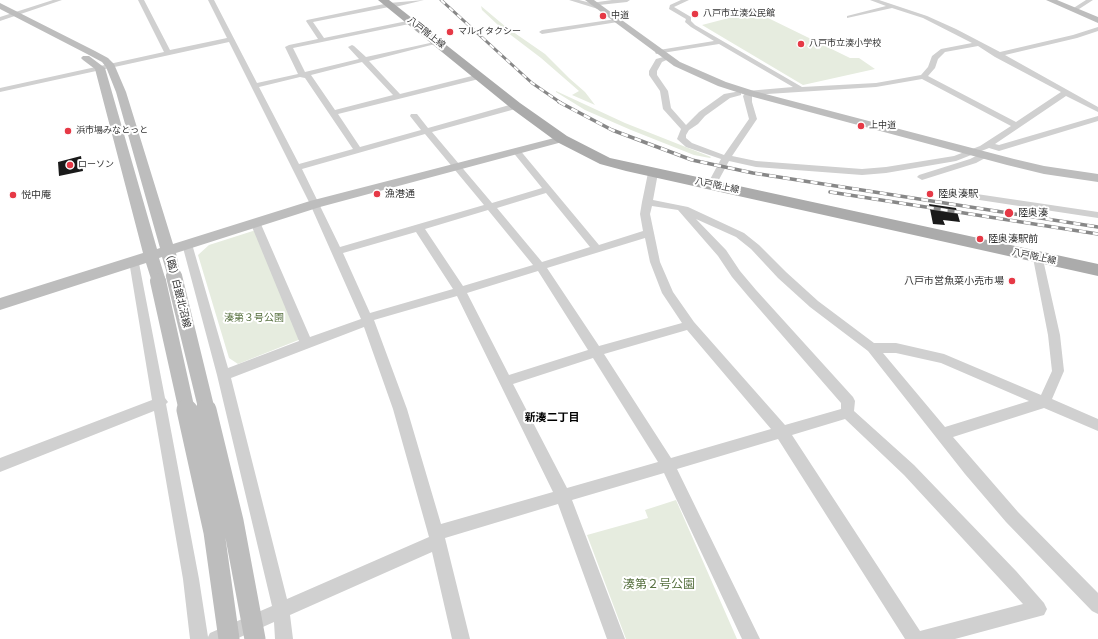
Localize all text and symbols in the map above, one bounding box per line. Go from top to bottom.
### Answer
marker: 八戸市立湊公民館 [690,9,700,19]
place label: 八戸市立湊公民館 [703,9,775,19]
marker: 中道 [598,11,608,21]
place label: 中道 [611,11,629,21]
street label: 八戸階上線 [405,15,447,51]
marker: マルイタクシー [445,27,455,37]
place label: マルイタクシー [458,27,521,37]
marker: 八戸市立湊小学校 [796,39,806,49]
place label: 八戸市立湊小学校 [809,39,881,49]
marker: 上中道 [856,121,866,131]
place label: 上中道 [869,121,896,131]
marker: 浜市場みなとっと [63,126,73,136]
place label: 浜市場みなとっと [76,126,148,136]
marker: ローソン [65,160,75,170]
place label: ローソン [78,160,114,170]
street label: 八戸階上線 [694,176,740,196]
place label: 漁港通 [385,188,415,200]
place label: 陸奥湊駅 [938,188,978,200]
place label: 悦中庵 [21,189,51,201]
marker: 漁港通 [372,189,382,199]
marker: 陸奥湊駅 [925,189,935,199]
marker: 悦中庵 [8,190,18,200]
marker: 陸奥湊 [1003,207,1015,219]
place label: 陸奥湊 [1018,207,1048,219]
place label: 陸奥湊駅前 [988,233,1038,245]
marker: 陸奥湊駅前 [975,234,985,244]
street label: 八戸階上線 [1011,247,1057,267]
street label: （臨）白銀北沼線 [162,249,192,329]
place label: 八戸市営魚菜小売市場 [904,275,1004,287]
marker: 八戸市営魚菜小売市場 [1007,276,1017,286]
park label: 湊第３号公園 [224,312,284,324]
district label: 新湊二丁目 [525,411,579,425]
park label: 湊第２号公園 [623,578,695,592]

